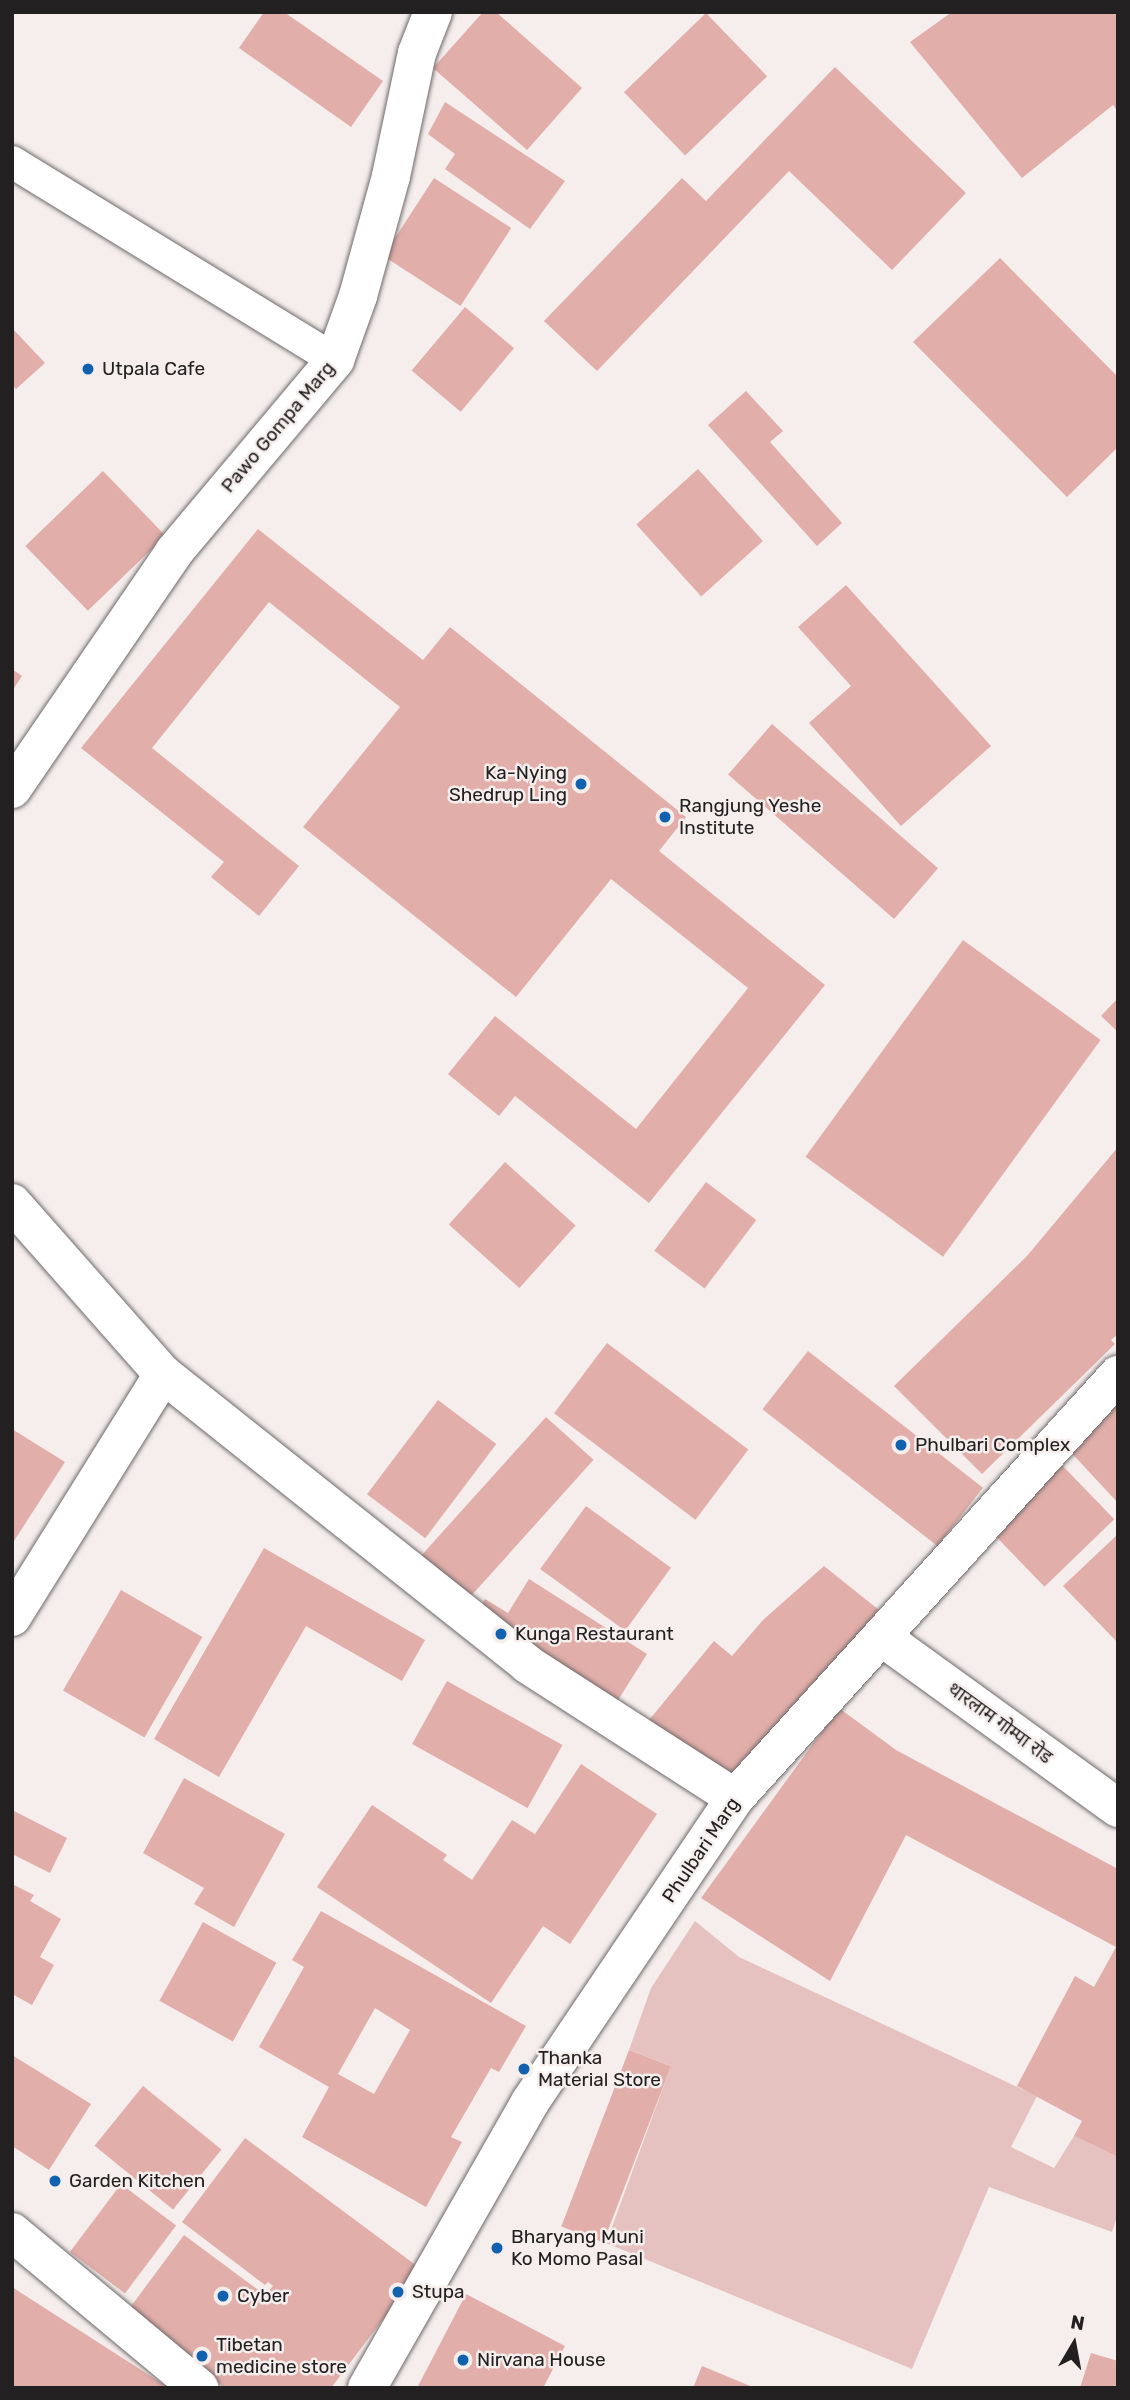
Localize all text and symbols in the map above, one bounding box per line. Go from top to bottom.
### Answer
street label: Pawo Gompa Marg [217,357,339,497]
place label: Utpala Cafe [102,358,205,380]
marker: Utpala Cafe [80,361,96,377]
place label: Ka-Nying Shedrup Ling [449,762,567,806]
marker: Ka-Nying Shedrup Ling [573,776,589,792]
place label: Rangjung Yeshe Institute [679,795,822,839]
marker: Rangjung Yeshe Institute [657,809,673,825]
place label: Phulbari Complex [915,1434,1070,1456]
marker: Phulbari Complex [893,1437,909,1453]
place label: Kunga Restaurant [515,1623,674,1645]
marker: Kunga Restaurant [493,1626,509,1642]
street label: थारलाम गोम्पा रोड [943,1677,1057,1769]
street label: Phulbari Marg [657,1793,745,1907]
place label: Thanka Material Store [538,2047,661,2091]
marker: Thanka Material Store [516,2061,532,2077]
place label: Garden Kitchen [69,2170,205,2192]
marker: Garden Kitchen [47,2173,63,2189]
place label: Bharyang Muni Ko Momo Pasal [511,2226,644,2270]
marker: Bharyang Muni Ko Momo Pasal [489,2240,505,2256]
place label: Stupa [412,2281,464,2303]
marker: Stupa [390,2284,406,2300]
place label: Cyber [237,2285,289,2307]
marker: Cyber [215,2288,231,2304]
north arrow [1039,2309,1109,2379]
text: N [1069,2310,1086,2335]
place label: Tibetan medicine store [216,2334,347,2378]
marker: Tibetan medicine store [194,2348,210,2364]
place label: Nirvana House [477,2349,606,2371]
marker: Nirvana House [455,2352,471,2368]

